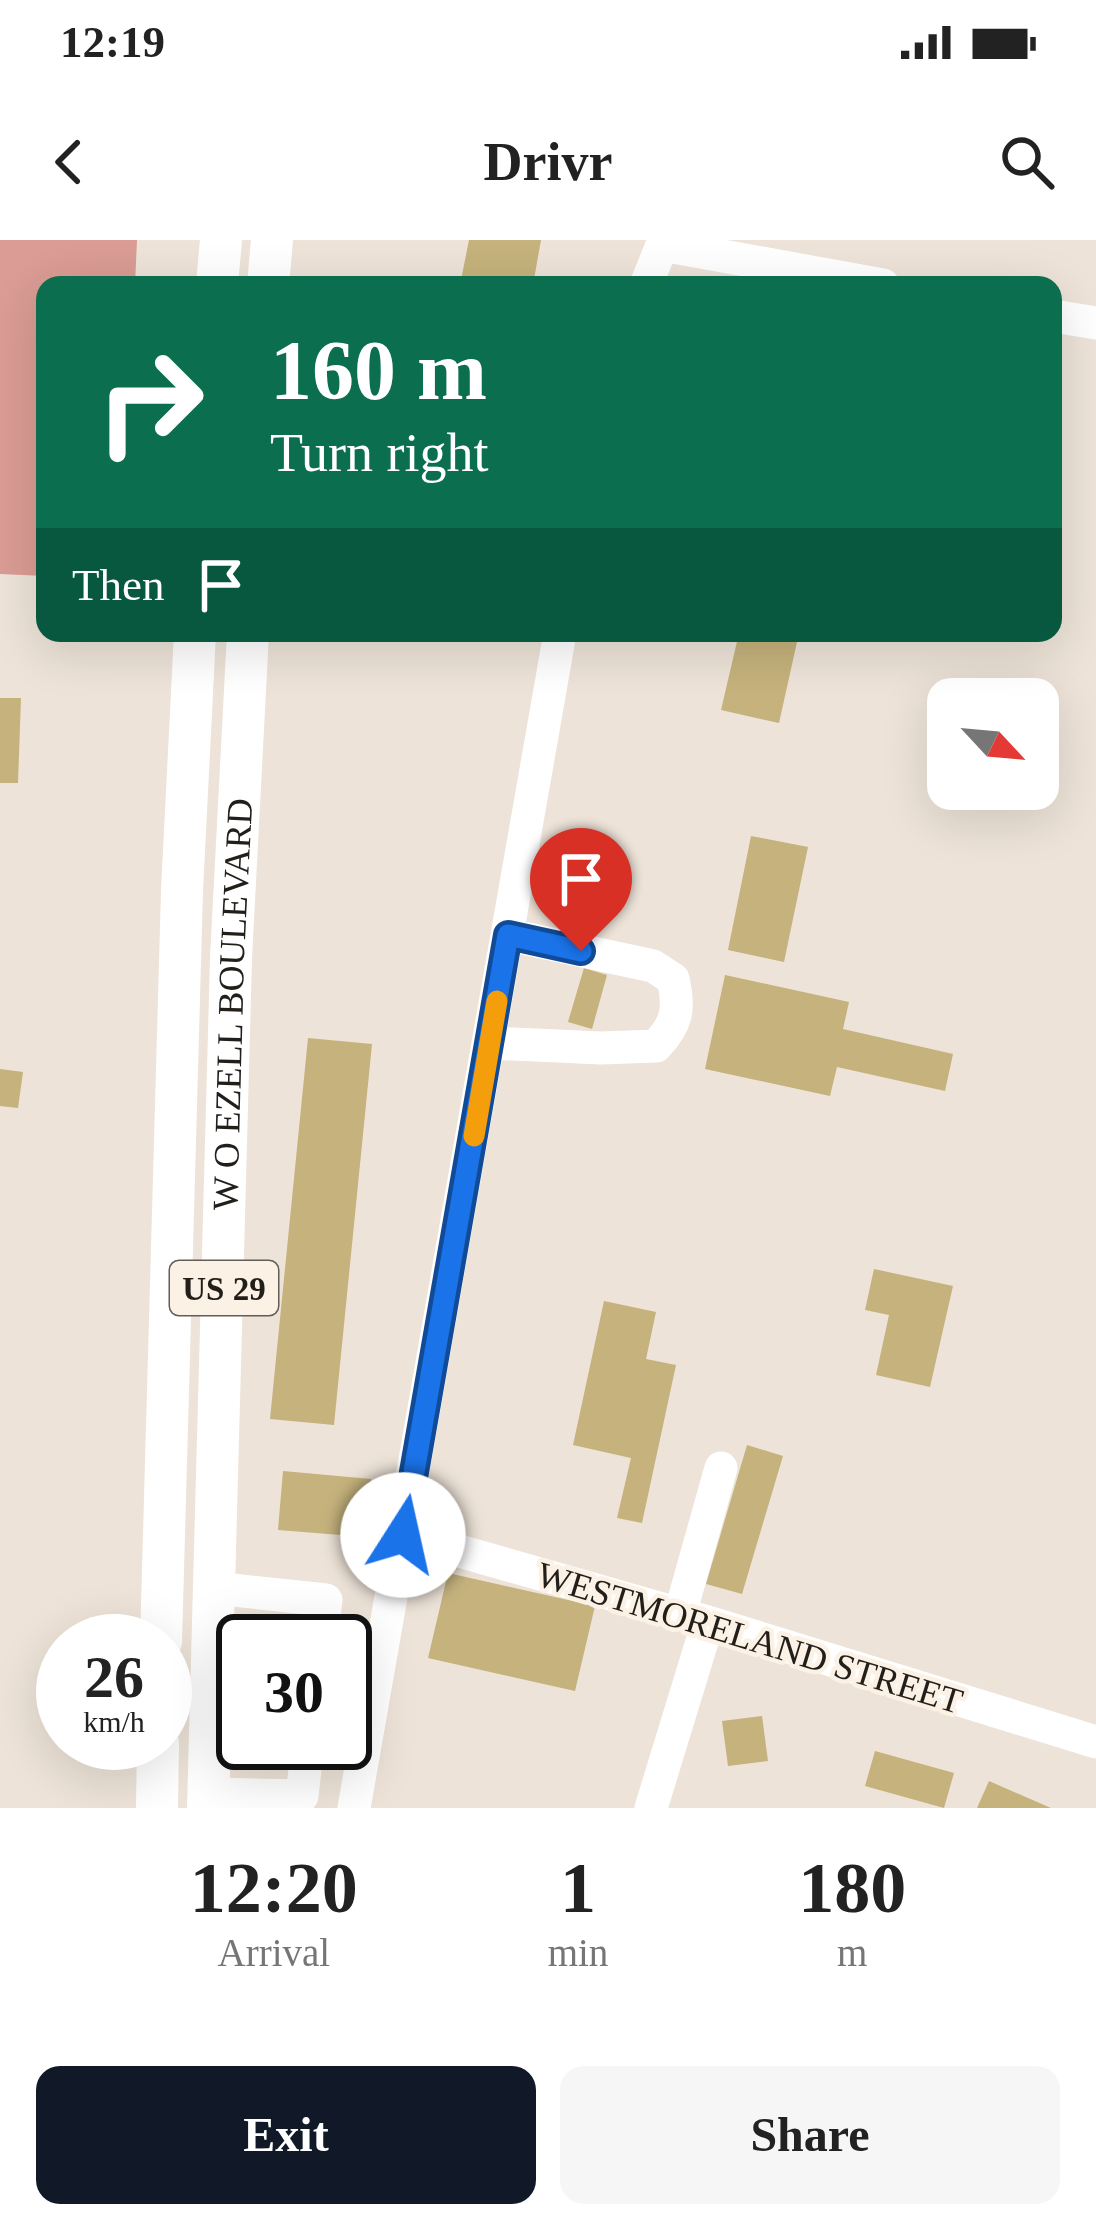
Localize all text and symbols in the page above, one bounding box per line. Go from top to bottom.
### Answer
text: 12:19 [60,17,165,67]
icon: back [36,129,102,195]
icon: search [994,129,1060,195]
text: Drivr [484,132,612,192]
icon: right [72,324,228,480]
text: 160 m [270,324,487,417]
text: Turn right [270,423,489,483]
icon: arrive [188,552,254,618]
text: Then [72,560,164,610]
north arrow [927,678,1059,810]
map controls [927,678,1059,810]
street label: W O EZELL BOULEVARD [205,797,260,1211]
pin [530,828,632,951]
icon: arrive [548,846,614,912]
road number: US 29 [170,1261,278,1315]
position arrow [340,1472,466,1598]
street label: WESTMORELAND STREET [532,1554,967,1722]
speed limit sign: 30 [216,1614,372,1770]
text: 26 [84,1644,144,1710]
text: km/h [83,1705,145,1738]
text: 12:20 [190,1848,358,1928]
text: 1 [560,1848,596,1928]
text: 180 [798,1848,906,1928]
text: Arrival [218,1931,330,1974]
text: min [548,1931,608,1974]
text: m [837,1931,867,1974]
button: Exit [36,2066,536,2204]
button: Share [560,2066,1060,2204]

